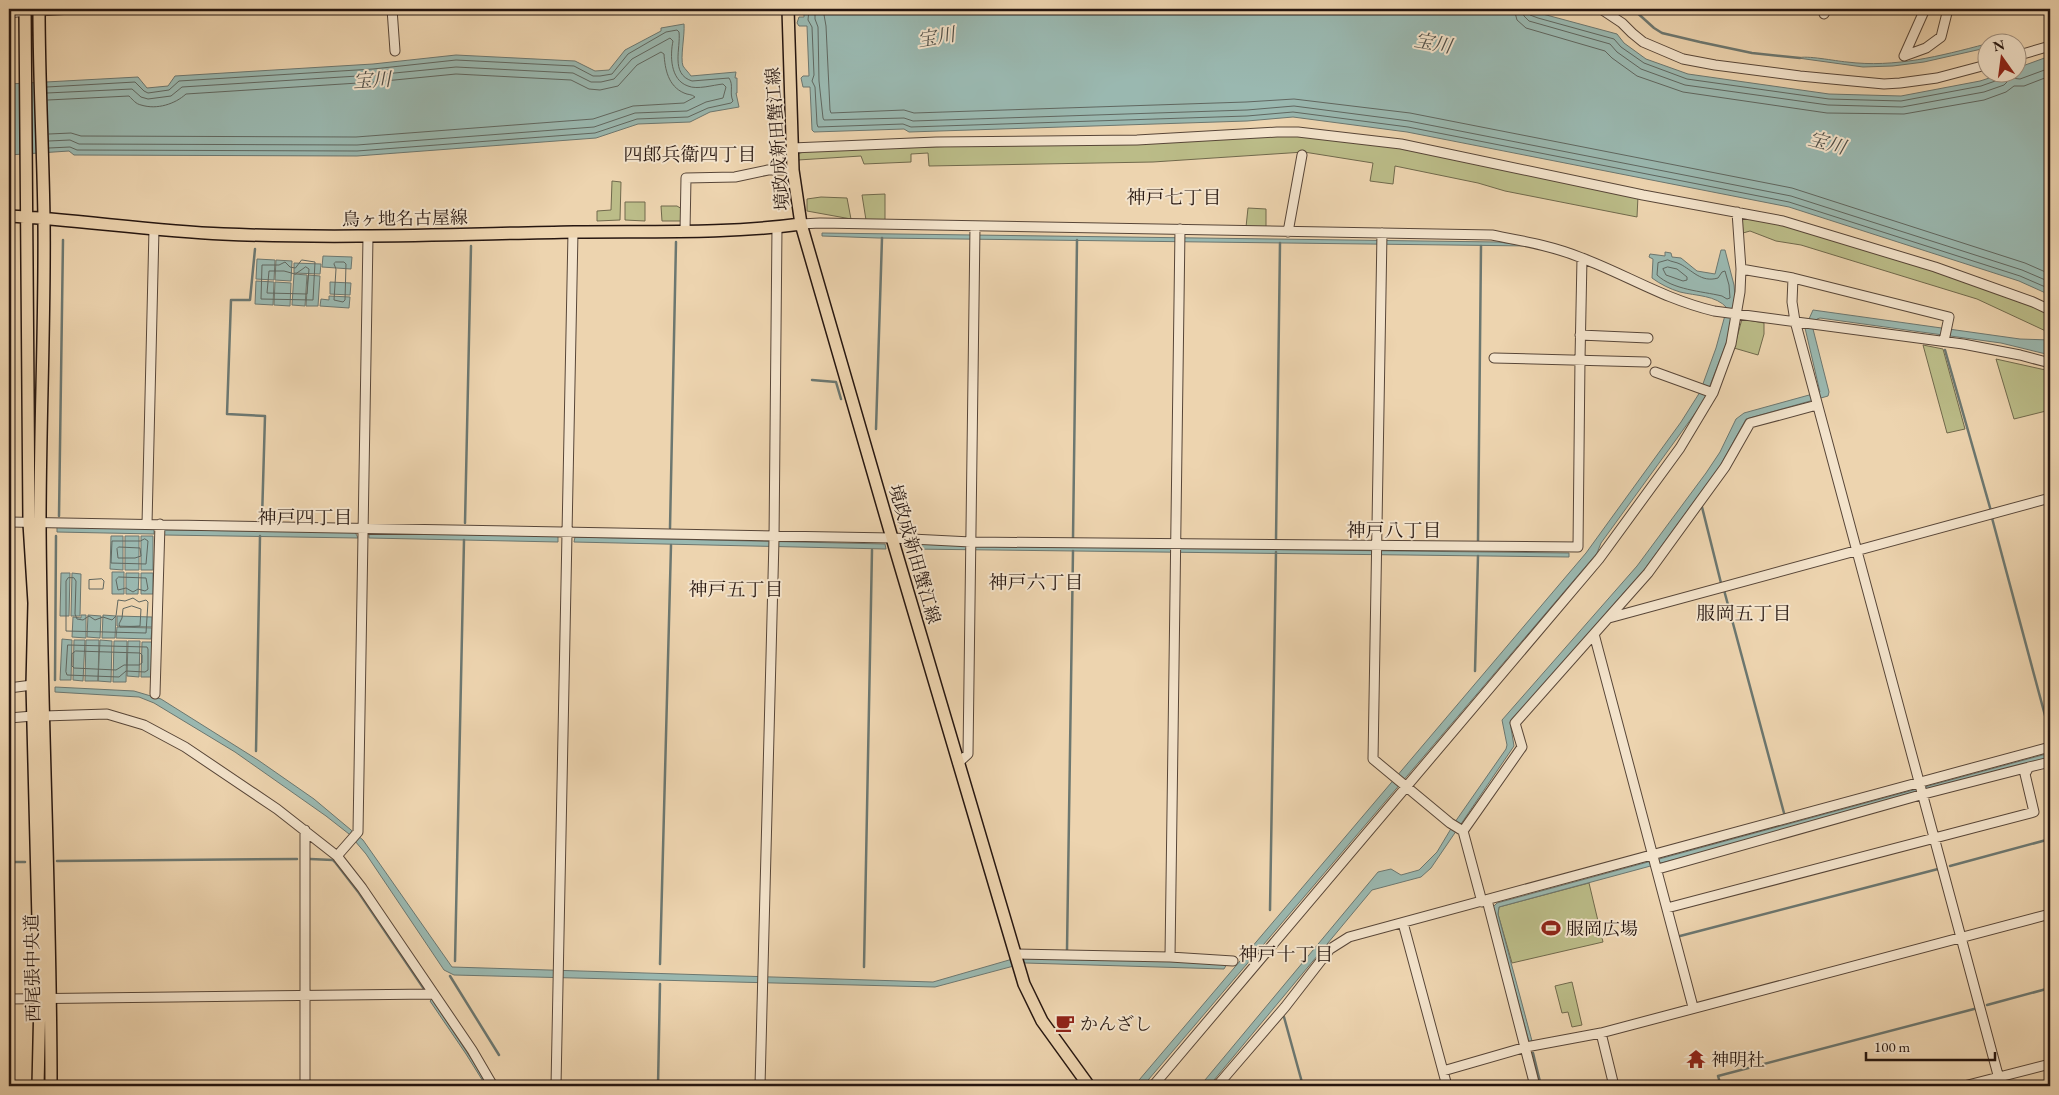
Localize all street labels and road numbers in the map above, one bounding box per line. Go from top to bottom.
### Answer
street label: 境政成新田蟹江線 [761,66,793,212]
street label: 鳥ヶ地名古屋線 [342,205,468,231]
street label: 境政成新田蟹江線 [884,482,946,626]
street label: 西尾張中央道 [20,914,44,1022]

